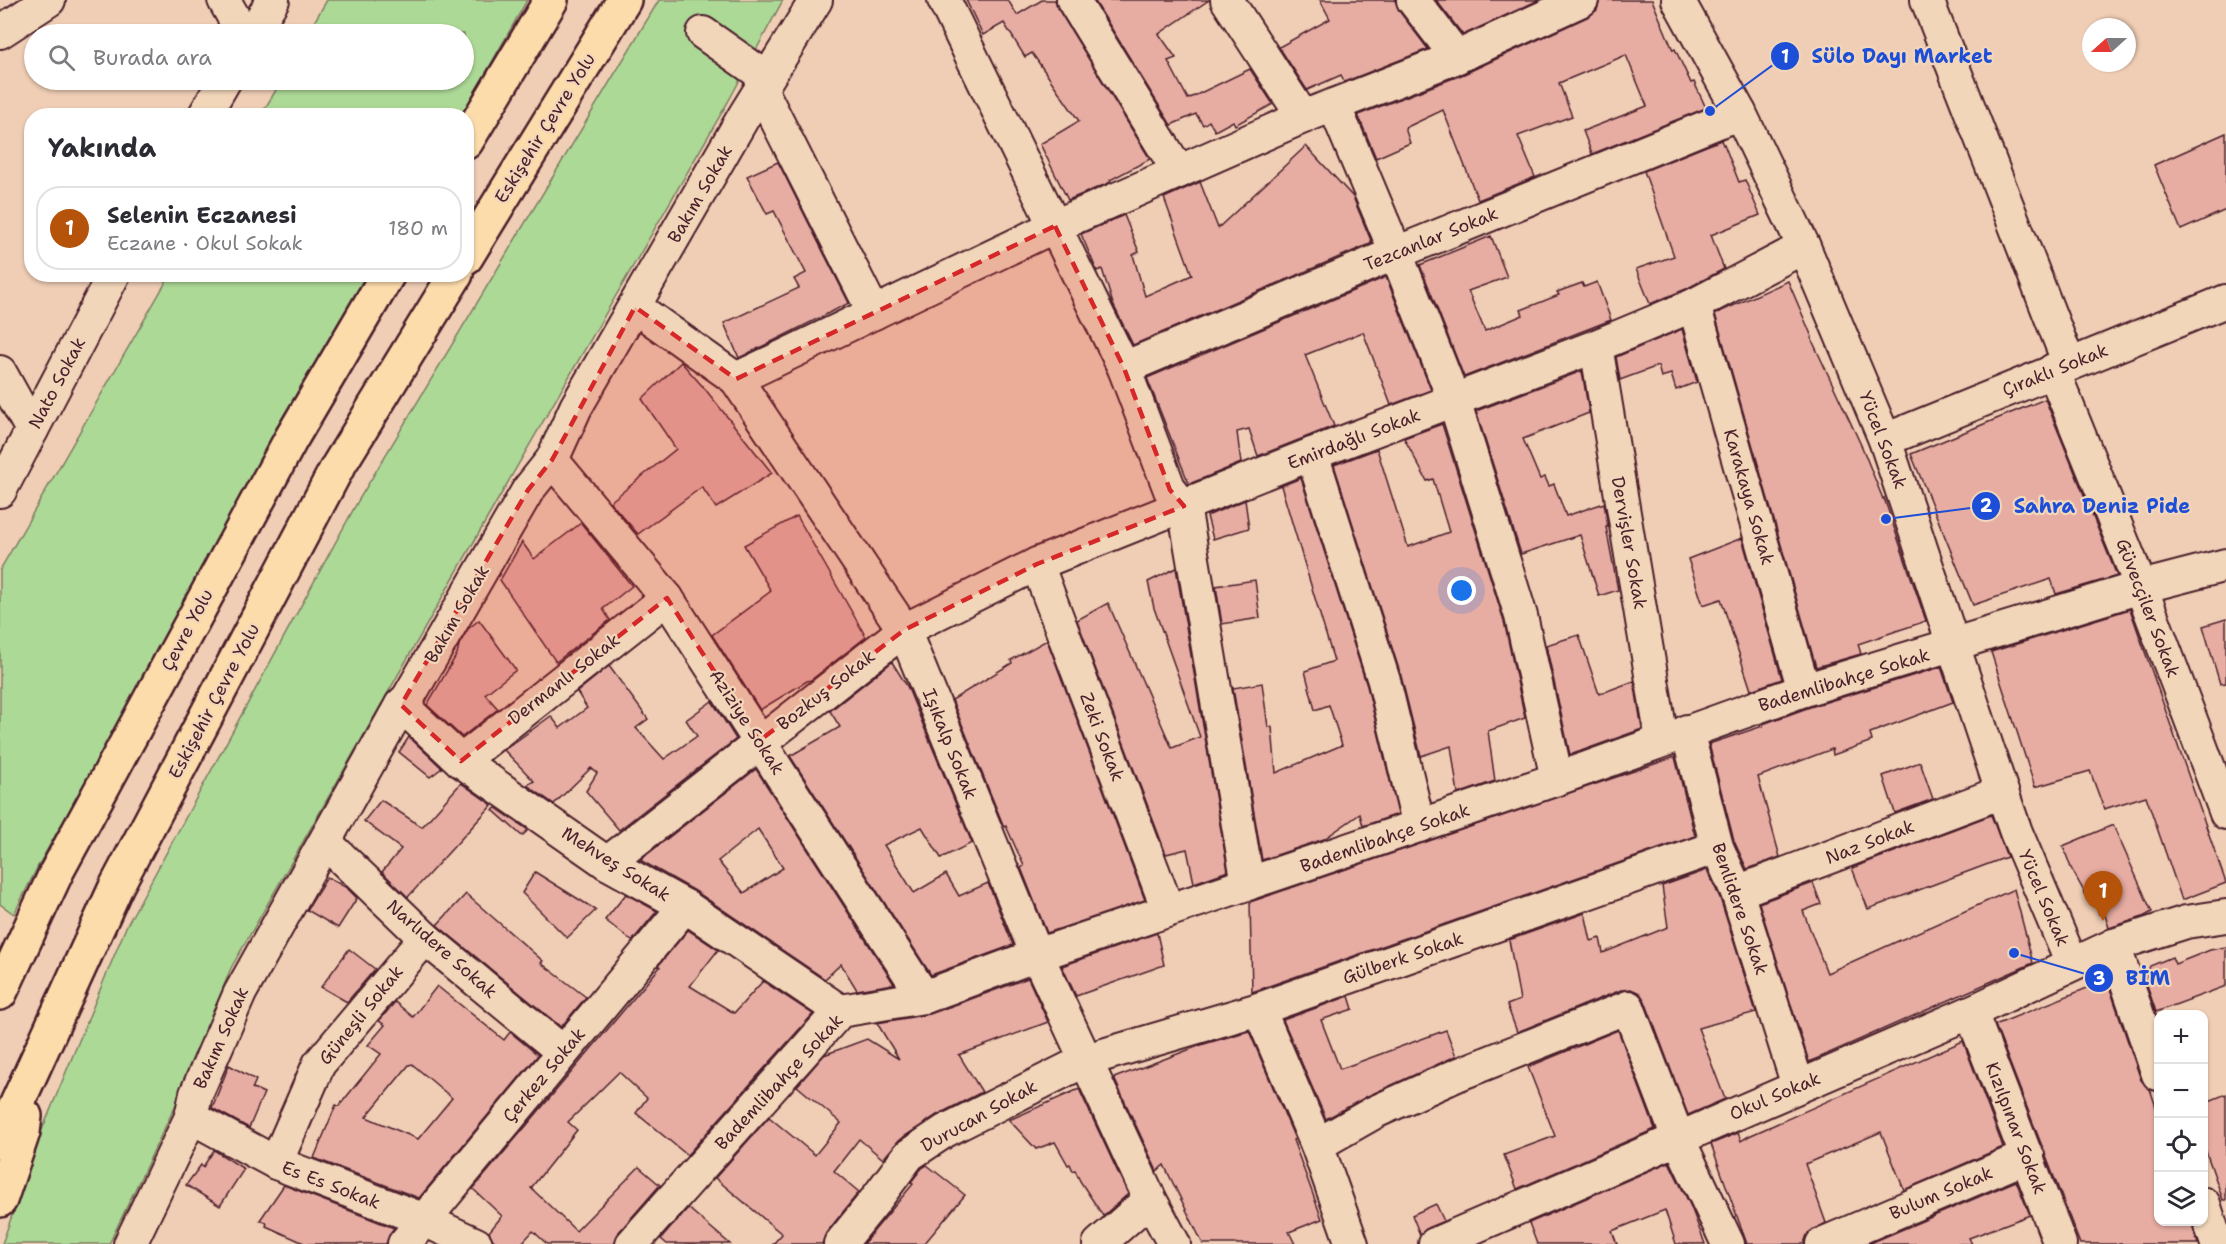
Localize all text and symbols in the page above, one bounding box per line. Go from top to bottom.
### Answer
north arrow [2082,18,2136,72]
search box [24,24,474,90]
callout: Sülo Dayı Market [1770,37,2005,75]
icon: search [45,41,78,74]
text: Burada ara [93,43,212,72]
text: Sülo Dayı Market [1812,43,1993,69]
text: 1 [1781,45,1789,69]
street label: Eskişehir Çevre Yolu [489,48,601,208]
text: Yakında [48,130,156,165]
street label: Bakım Sokak [662,140,738,248]
text: Selenin Eczanesi [107,201,297,230]
street label: Tezcanlar Sokak [1360,201,1502,277]
text: 1 [65,215,74,241]
text: 180 m [388,215,448,241]
text: Eczane · Okul Sokak [107,230,303,256]
street label: Nato Sokak [23,333,91,433]
street label: Çıraklı Sokak [1999,338,2111,402]
street label: Yücel Sokak [1853,388,1913,492]
street label: Emirdağlı Sokak [1284,403,1424,475]
street label: Karakaya Sokak [1718,426,1780,568]
street label: Dervişler Sokak [1606,475,1652,611]
callout: Sahra Deniz Pide [1971,487,2202,525]
text: Sahra Deniz Pide [2014,493,2190,519]
text: 2 [1980,494,1993,518]
street label: Güvecçiler Sokak [2110,535,2186,681]
street label: Bakım Sokak [419,560,495,668]
your location [1447,576,1476,605]
street label: Çevre Yolu [155,585,219,675]
street label: Eskişehir Çevre Yolu [163,619,265,783]
street label: Dermanlı Sokak [503,628,625,730]
street label: Bademlibahçe Sokak [1755,643,1933,717]
street label: Bozkuş Sokak [772,644,880,736]
street label: Aziziye Sokak [704,665,790,779]
street label: Işıkalp Sokak [917,685,983,803]
street label: Zeki Sokak [1074,689,1130,785]
street label: Bademlibahçe Sokak [1297,798,1473,878]
street label: Naz Sokak [1822,814,1918,870]
street label: Mehveş Sokak [557,821,675,907]
street label: Benlidere Sokak [1706,840,1774,978]
street label: Yücel Sokak [2013,846,2075,950]
pin: 1 [2084,872,2122,921]
street label: Narlıdere Sokak [382,894,502,1004]
street label: Gülberk Sokak [1339,926,1467,990]
callout: BİM [2084,959,2182,997]
street label: Güneşli Sokak [313,960,409,1070]
text: BİM [2126,965,2171,991]
text: 3 [2093,967,2105,991]
street label: Bakım Sokak [188,983,254,1093]
street label: Bademlibahçe Sokak [710,1009,848,1155]
map controls [2154,1010,2208,1226]
button: + [2154,1010,2208,1064]
street label: Çerkez Sokak [497,1023,591,1127]
street label: Kızılpınar Sokak [1980,1059,2052,1197]
button: − [2154,1064,2208,1118]
street label: Okul Sokak [1726,1066,1824,1126]
street label: Durucan Sokak [917,1074,1041,1158]
button: locate [2154,1118,2208,1172]
street label: Es Es Sokak [278,1155,384,1215]
street label: Bulum Sokak [1886,1160,1996,1226]
button: layers [2154,1172,2208,1226]

